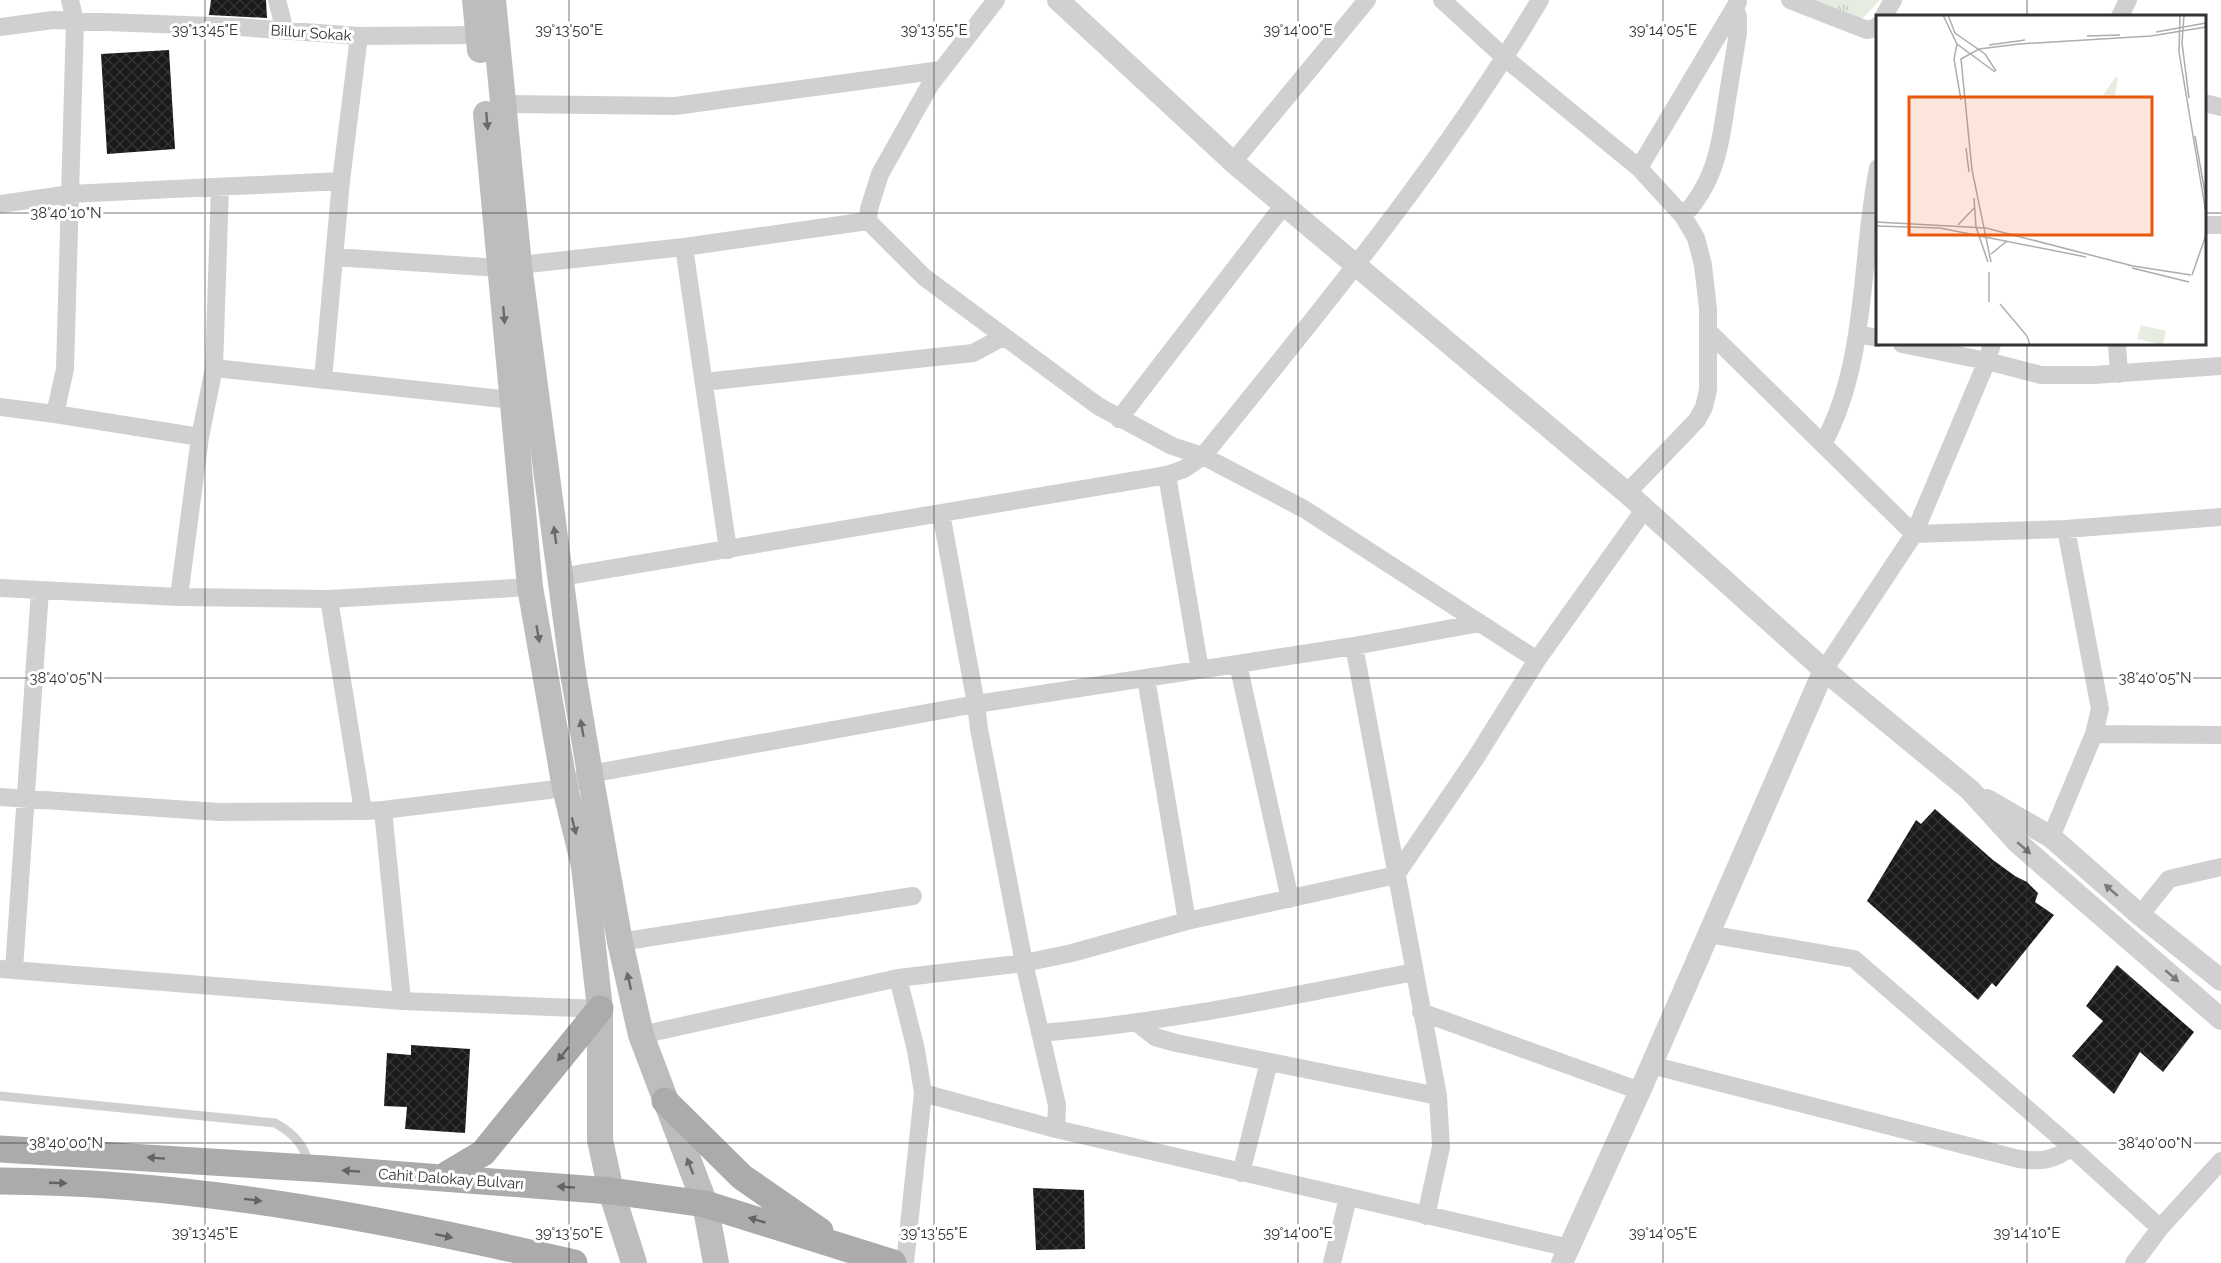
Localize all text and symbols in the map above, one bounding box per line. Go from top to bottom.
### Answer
inset map [1876,15,2206,345]
text: 39°13'45"E [172,21,238,39]
street label: Billur Sokak [270,21,352,45]
text: 39°13'50"E [535,21,603,39]
text: 39°13'55"E [900,21,968,39]
text: 39°14'00"E [1263,21,1333,39]
text: 39°14'05"E [1629,21,1697,39]
one-way arrow [482,111,492,130]
text: 38°40'10"N [30,204,102,222]
one-way arrow [499,306,509,325]
one-way arrow [550,525,559,544]
one-way arrow [534,625,543,644]
text: 38°40'05"N [29,669,103,687]
text: 38°40'05"N [2118,669,2192,687]
one-way arrow [577,718,586,737]
one-way arrow [570,817,580,835]
one-way arrow [2016,841,2031,854]
one-way arrow [2103,883,2119,896]
one-way arrow [2164,969,2179,982]
one-way arrow [624,972,633,991]
one-way arrow [557,1046,570,1062]
text: 38°40'00"N [29,1134,103,1152]
text: 38°40'00"N [2118,1134,2192,1152]
one-way arrow [146,1154,165,1163]
one-way arrow [685,1157,695,1175]
street label: Cahit Dalokay Bulvarı [378,1165,524,1193]
one-way arrow [341,1166,360,1176]
one-way arrow [49,1178,68,1187]
one-way arrow [556,1183,575,1192]
one-way arrow [243,1196,262,1205]
one-way arrow [748,1215,766,1224]
text: 39°13'45"E [172,1224,238,1242]
text: 39°13'50"E [535,1224,603,1242]
text: 39°13'55"E [900,1224,968,1242]
text: 39°14'00"E [1263,1224,1333,1242]
text: 39°14'05"E [1629,1224,1697,1242]
text: 39°14'10"E [1994,1224,2060,1242]
one-way arrow [435,1231,454,1241]

